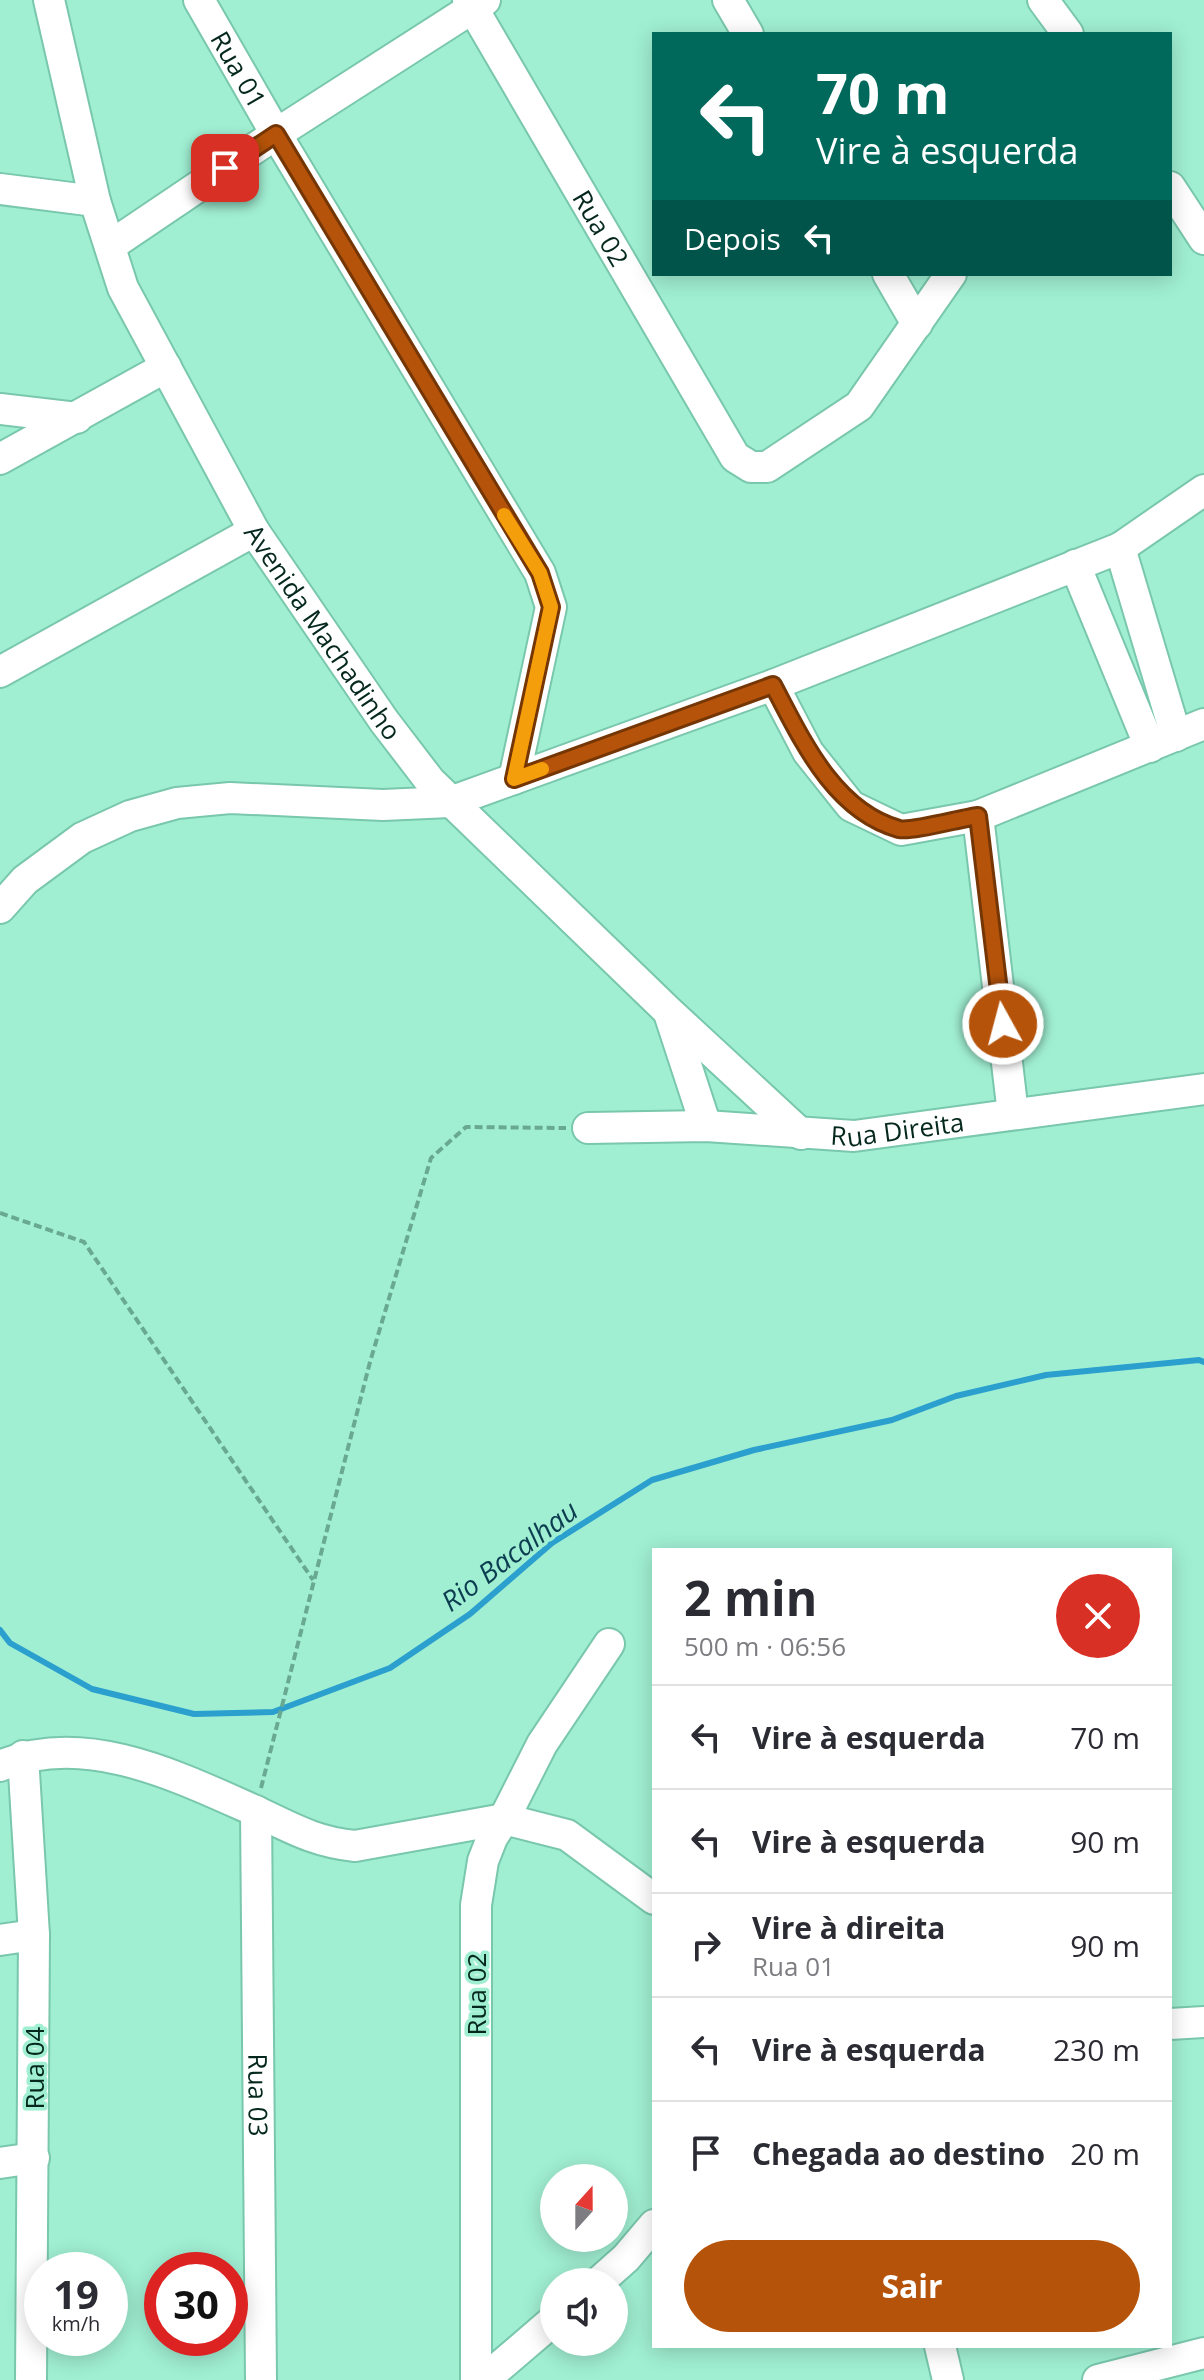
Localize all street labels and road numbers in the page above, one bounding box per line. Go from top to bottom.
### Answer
street label: Rua 01 [203,24,275,114]
street label: Rua 02 [565,183,638,273]
street label: Avenida Machadinho [236,517,410,747]
street label: Rua Direita [829,1103,966,1155]
street label: Rua 02 [458,1953,494,2035]
street label: Rua 04 [16,2026,52,2109]
street label: Rua 03 [240,2053,277,2137]

